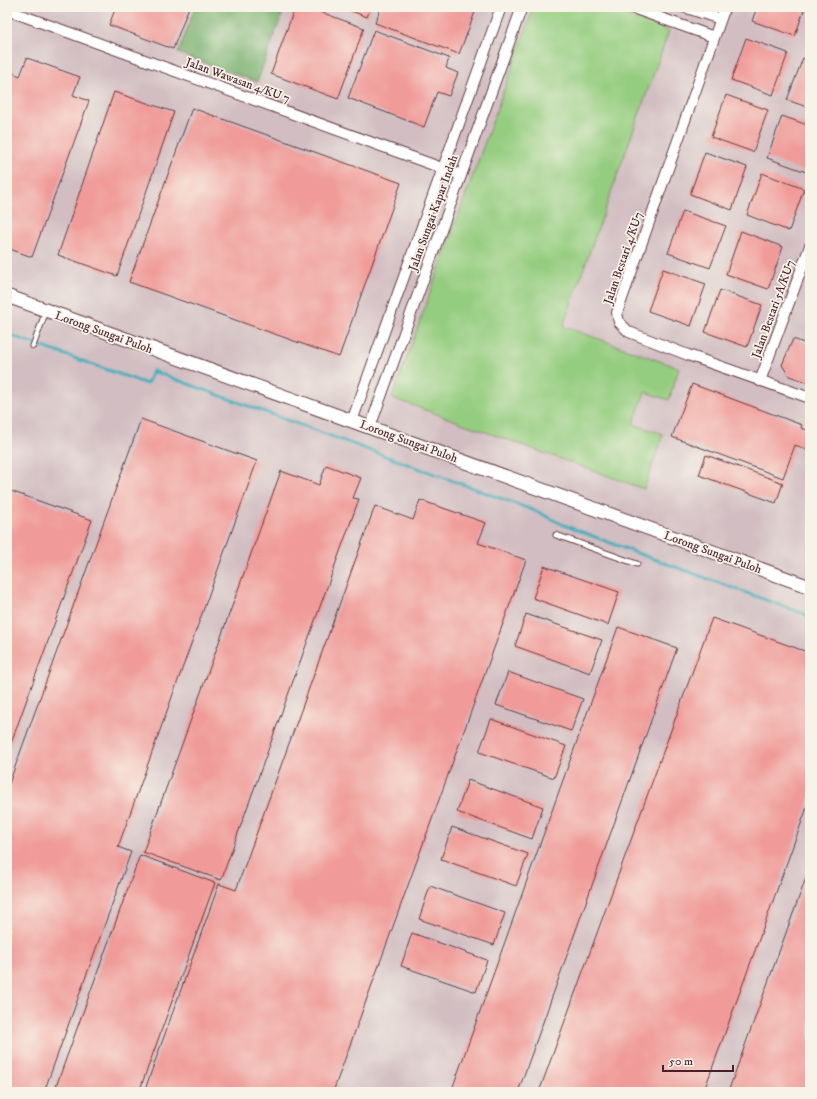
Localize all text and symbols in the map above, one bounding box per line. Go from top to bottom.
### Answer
street label: Jalan Wawasan 4/KU 7 [183,54,292,106]
street label: Jalan Sungai Kapar Indah [405,152,462,274]
street label: Jalan Bestari 4/KU7 [600,210,646,307]
street label: Jalan Bestari 5A/KU7 [748,258,798,361]
street label: Lorong Sungai Puloh [53,308,155,357]
street label: Lorong Sungai Puloh [358,417,460,466]
street label: Lorong Sungai Puloh [662,528,764,577]
scale bar [663,1047,733,1073]
text: 50 m [669,1054,693,1069]

